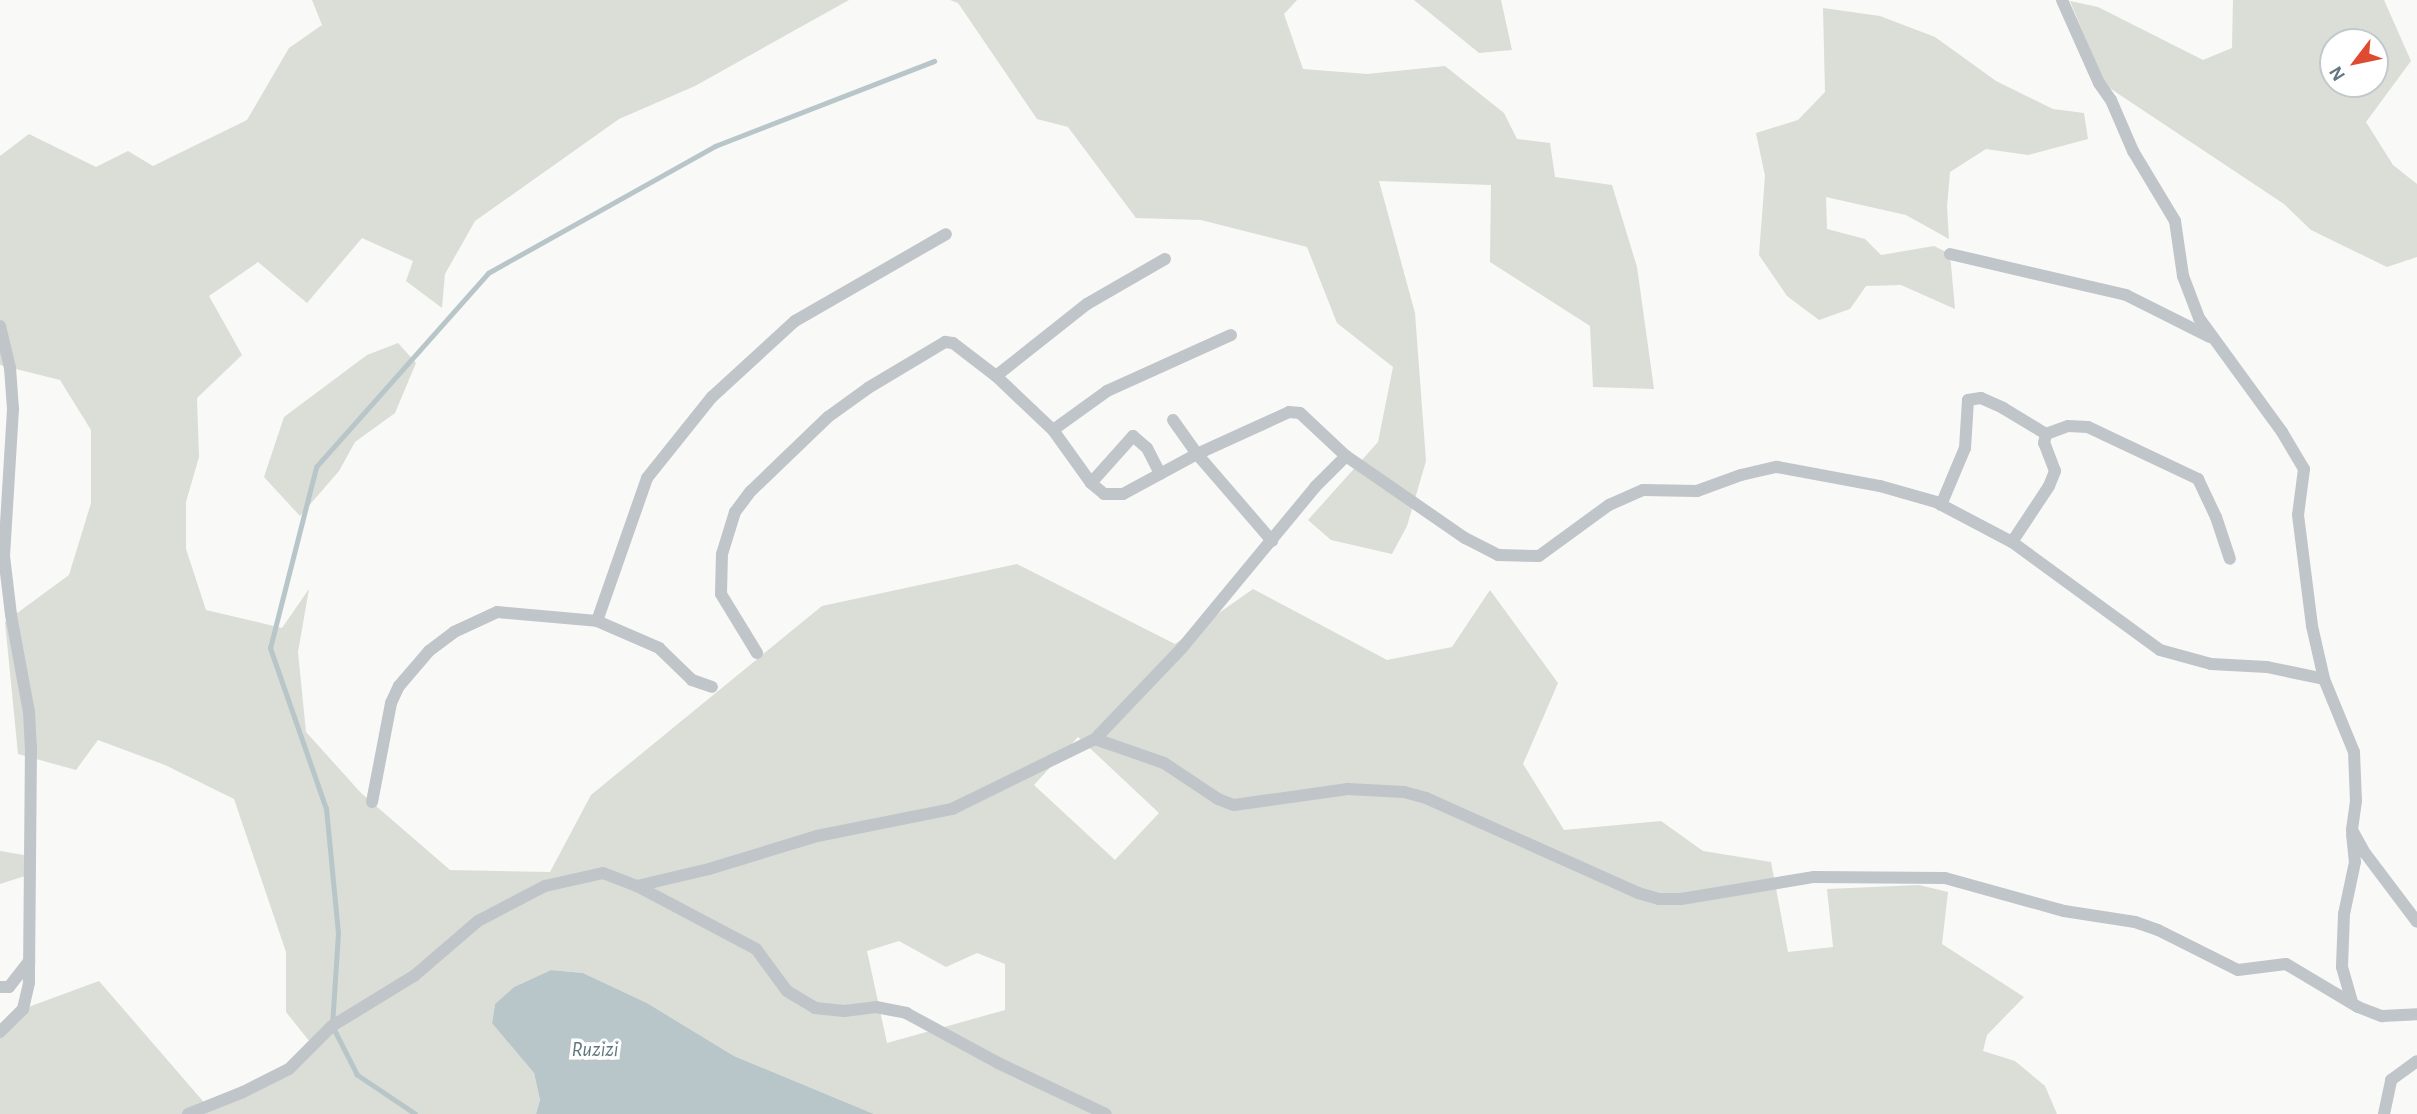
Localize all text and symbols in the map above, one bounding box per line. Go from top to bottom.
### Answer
north arrow [2319,28,2389,98]
text: N [2326,63,2349,84]
water label: Ruzizi [572,1037,618,1063]

